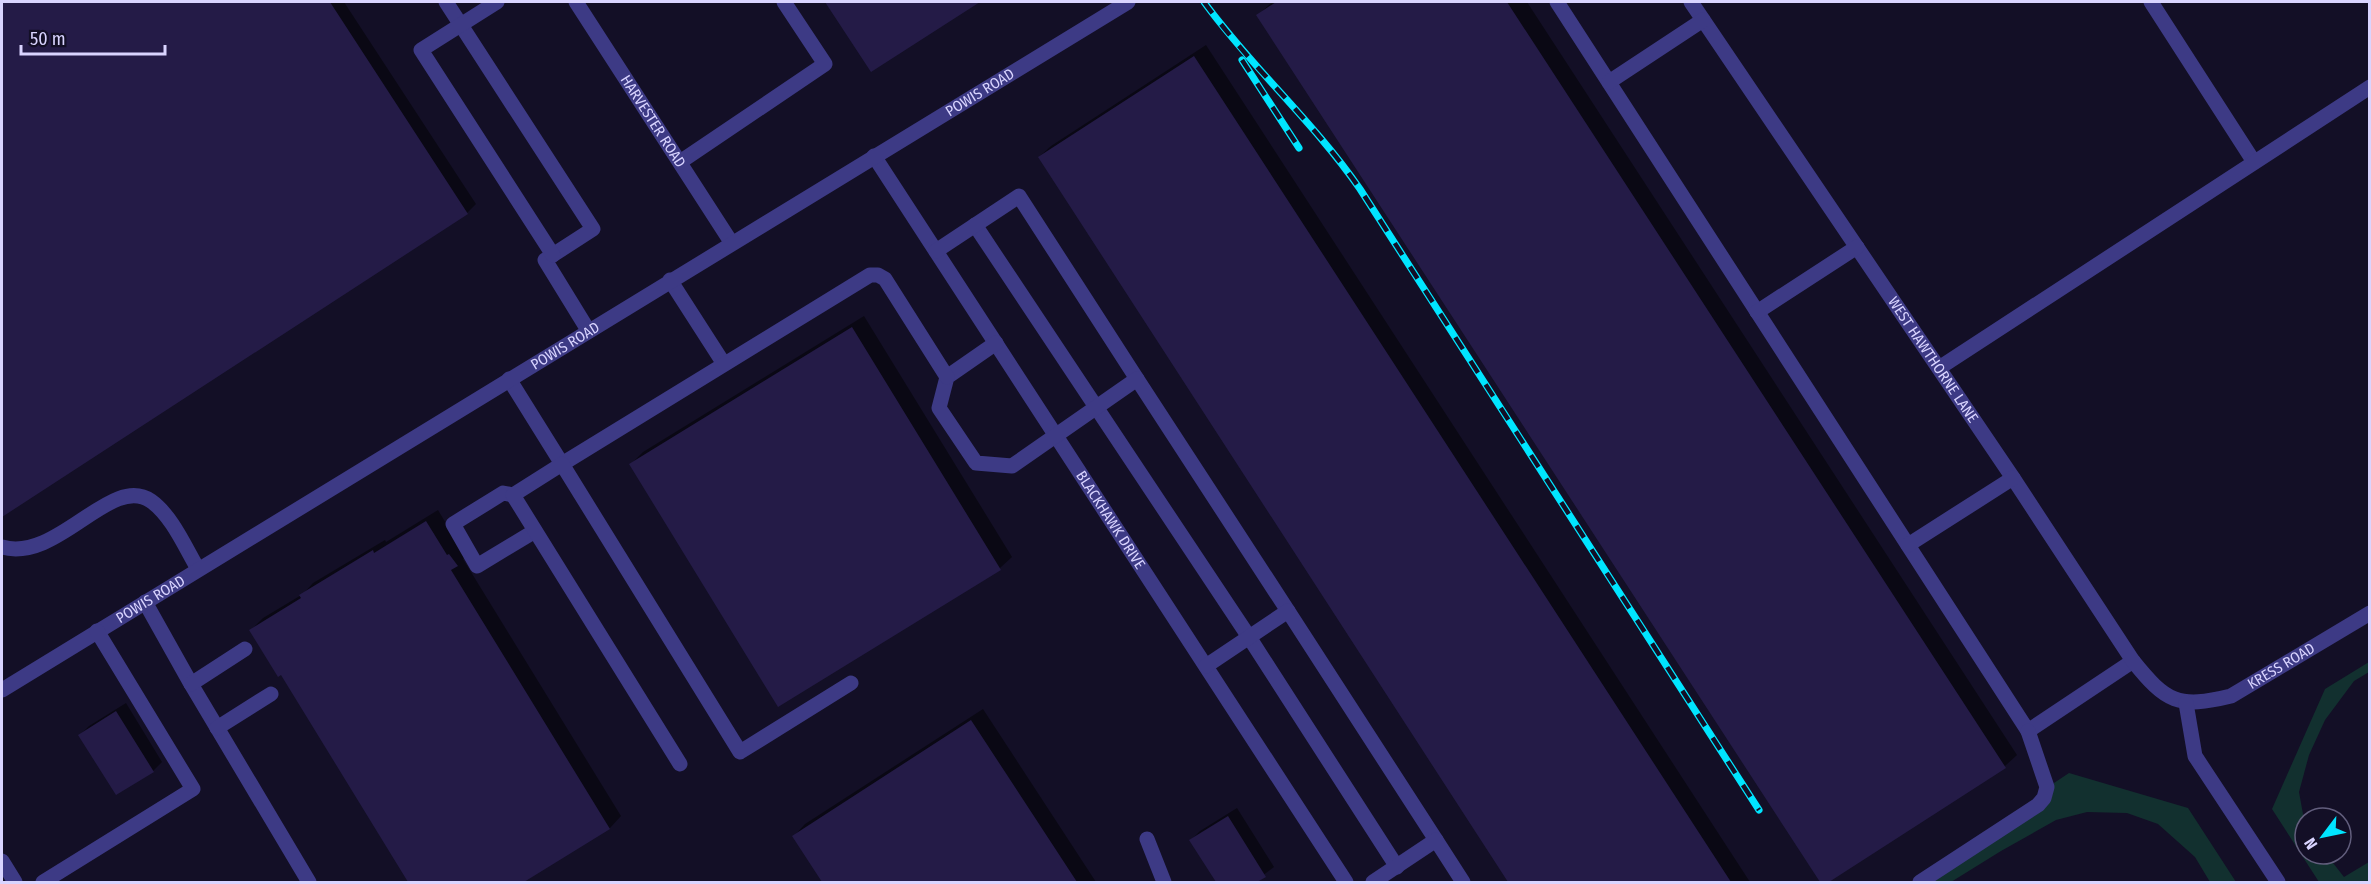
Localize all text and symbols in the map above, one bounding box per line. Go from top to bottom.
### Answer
scale bar [21,18,165,56]
text: 50 m [30,28,66,50]
street label: POWIS ROAD [942,65,1018,120]
street label: HARVESTER ROAD [617,72,689,171]
street label: WEST HAWTHORNE LANE [1884,293,1982,426]
street label: POWIS ROAD [527,318,603,374]
street label: BLACKHAWK DRIVE [1072,467,1149,572]
street label: POWIS ROAD [113,571,188,627]
street label: KRESS ROAD [2244,639,2318,693]
north arrow [2293,806,2353,866]
text: N [2300,835,2321,853]

